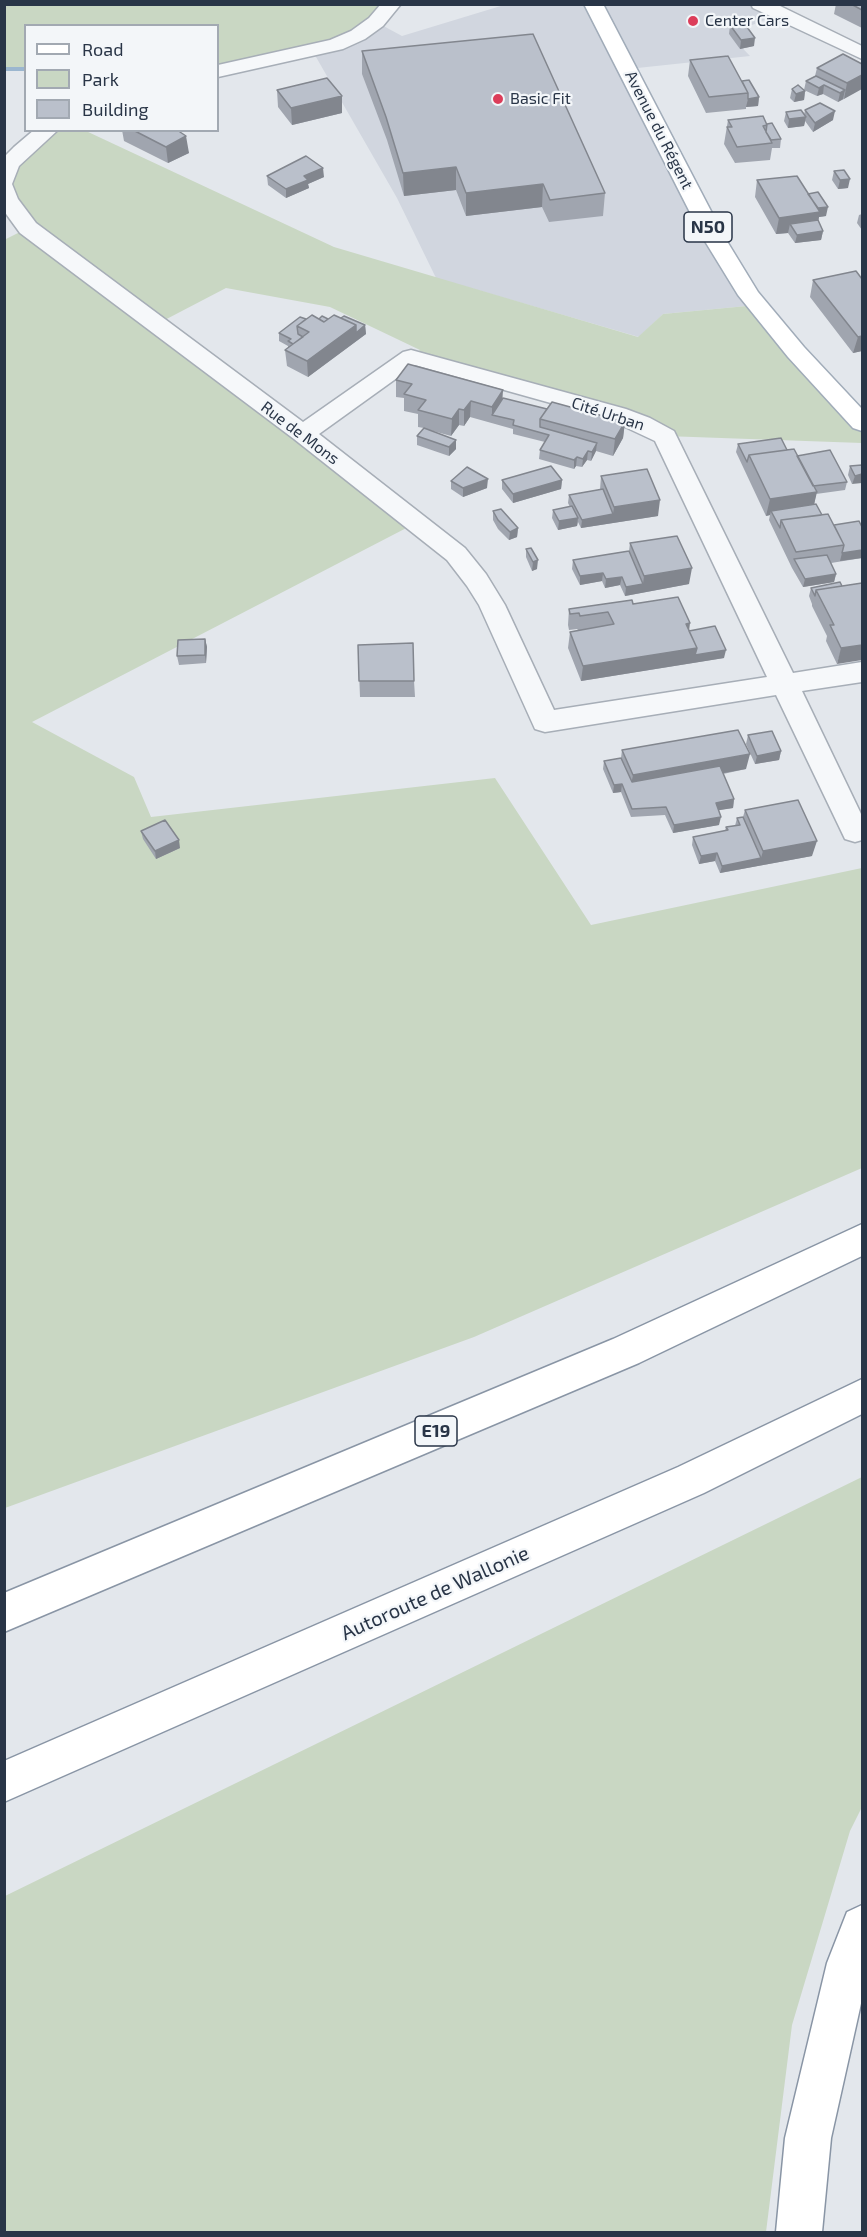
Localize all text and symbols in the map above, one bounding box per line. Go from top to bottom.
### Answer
place label: Center Cars [705,11,789,31]
marker: Center Cars [686,14,700,28]
legend [24,24,219,132]
text: Road [82,38,123,60]
text: Park [82,68,119,90]
street label: Avenue du Régent [621,68,697,192]
place label: Basic Fit [510,89,571,109]
marker: Basic Fit [491,92,505,106]
text: Building [82,98,149,120]
road number: N50 [684,212,732,242]
street label: Cité Urban [569,393,647,435]
street label: Rue de Mons [257,397,343,469]
road number: E19 [415,1416,457,1446]
street label: Autoroute de Wallonie [337,1541,533,1645]

